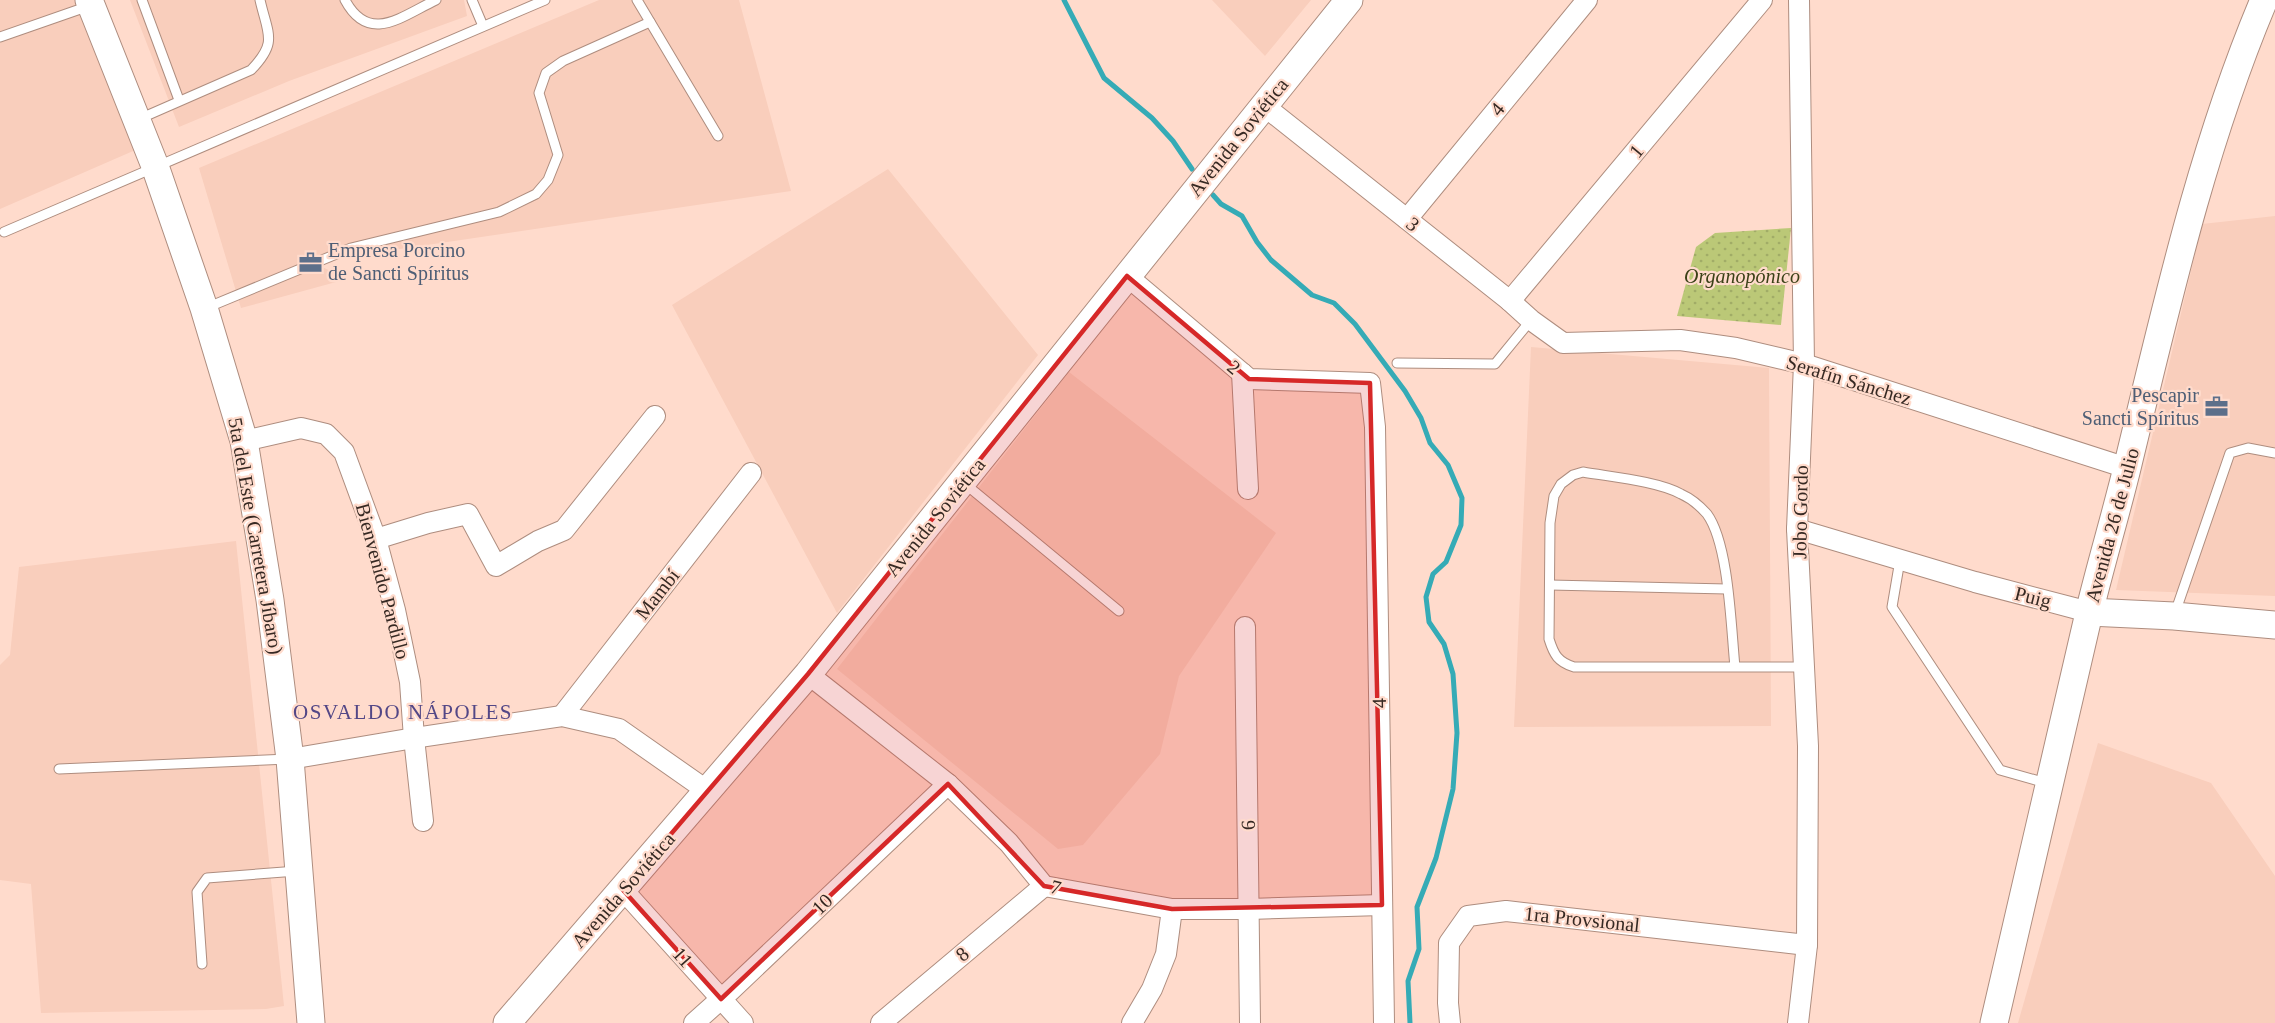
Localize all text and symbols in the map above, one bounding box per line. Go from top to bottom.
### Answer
street label: Avenida Soviética [1184,73,1292,201]
street label: 4 [1485,98,1509,120]
street label: 1 [1624,140,1648,162]
street label: 3 [1402,212,1424,236]
place label: Empresa Porcino de Sancti Spíritus [328,239,469,285]
office icon: Empresa Porcino de Sancti Spíritus [297,249,323,275]
park label: Organopónico [1684,265,1800,288]
street label: Serafín Sánchez [1784,351,1914,409]
street label: 2 [1223,355,1245,379]
place label: Pescapir Sancti Spíritus [2082,384,2199,430]
office icon: Pescapir Sancti Spíritus [2204,394,2230,420]
street label: 5ta del Este (Carretera Jíbaro) [223,416,288,656]
street label: Avenida 26 de Julio [2081,445,2143,605]
street label: Avenida Soviética [881,453,989,581]
street label: Jobo Gordo [1788,465,1812,559]
street label: Bienvenido Pardillo [352,501,414,661]
street label: Mambí [631,564,684,624]
street label: Puig [2012,582,2053,613]
street label: 4 [1368,698,1390,708]
district label: OSVALDO NÁPOLES [293,700,513,724]
street label: 6 [1237,820,1259,830]
street label: Avenida Soviética [567,828,679,952]
street label: 7 [1048,875,1064,899]
street label: 10 [807,889,837,919]
street label: 1ra Provsional [1523,902,1641,936]
street label: 11 [668,942,698,972]
street label: 8 [951,942,973,966]

